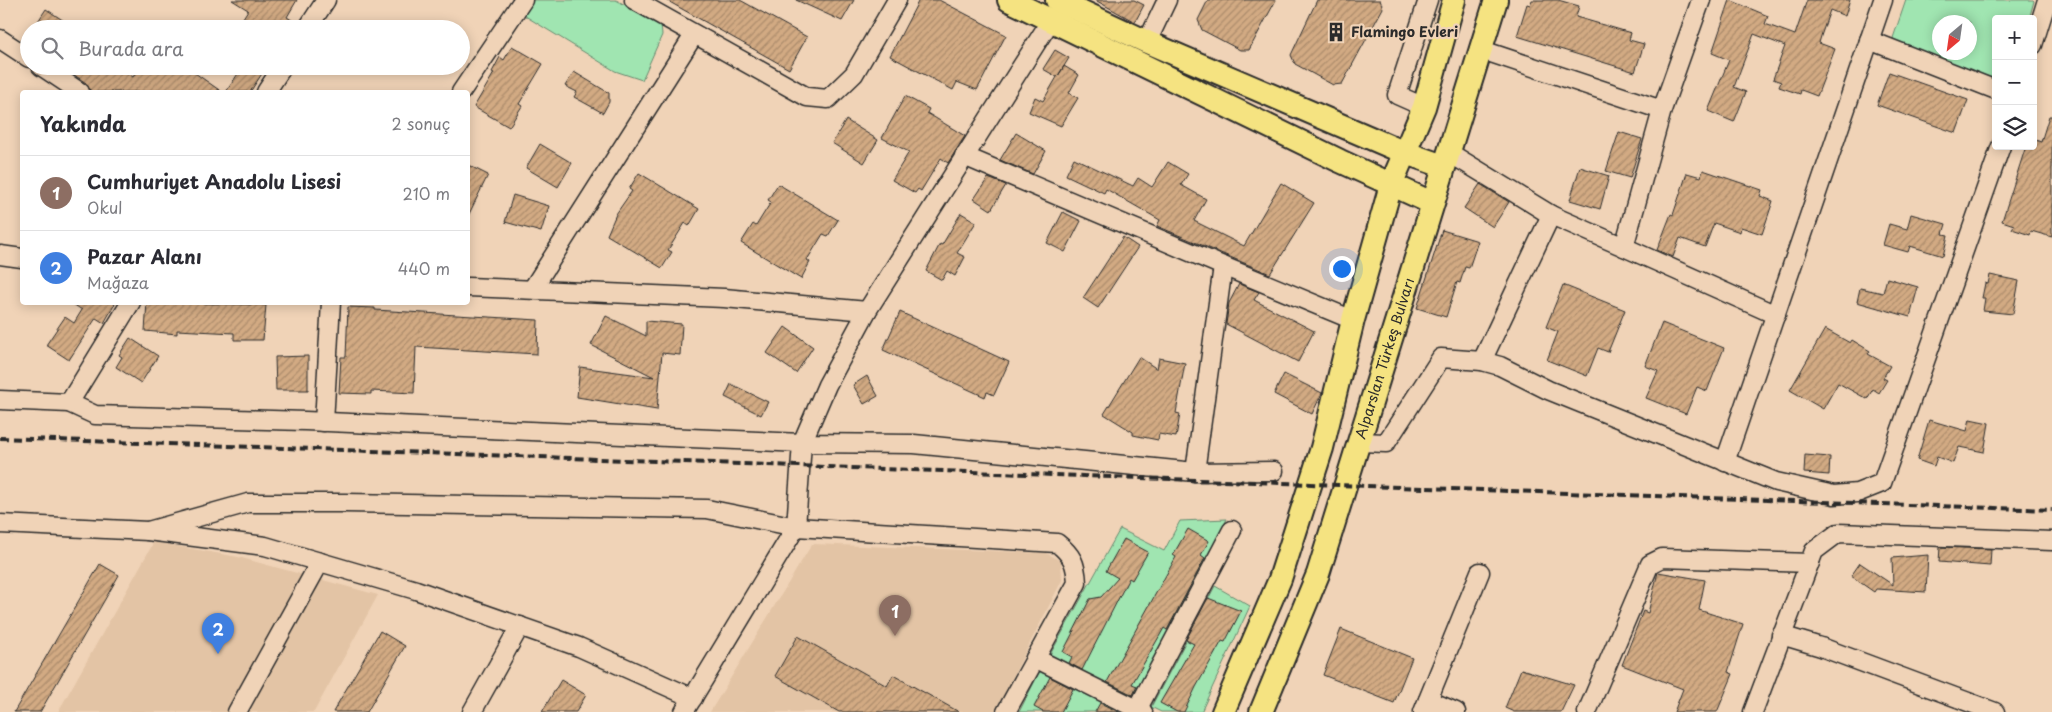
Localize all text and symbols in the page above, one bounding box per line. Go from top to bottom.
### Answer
north arrow [1932,15,1977,60]
map controls [1992,15,2037,150]
button: + [1992,15,2037,60]
search box [20,20,470,75]
building icon: Flamingo Evleri [1325,21,1347,43]
place label: Flamingo Evleri [1351,21,1458,42]
icon: search [38,34,66,62]
text: Burada ara [78,34,183,62]
button: − [1992,60,2037,105]
button: layers [1992,105,2037,150]
text: Yakında [40,107,126,139]
text: 2 sonuç [392,111,450,135]
text: Cumhuriyet Anadolu Lisesi [87,167,341,195]
text: 1 [52,181,60,205]
text: 210 m [402,181,450,205]
text: Okul [87,195,122,219]
text: Pazar Alanı [87,242,202,270]
text: 2 [50,256,62,280]
text: 440 m [398,256,450,280]
your location [1329,256,1355,282]
text: Mağaza [87,270,149,294]
street label: Alparslan Türkeş Bulvarı [1350,275,1419,441]
pin: 1 [879,595,911,636]
pin: 2 [202,613,234,654]

